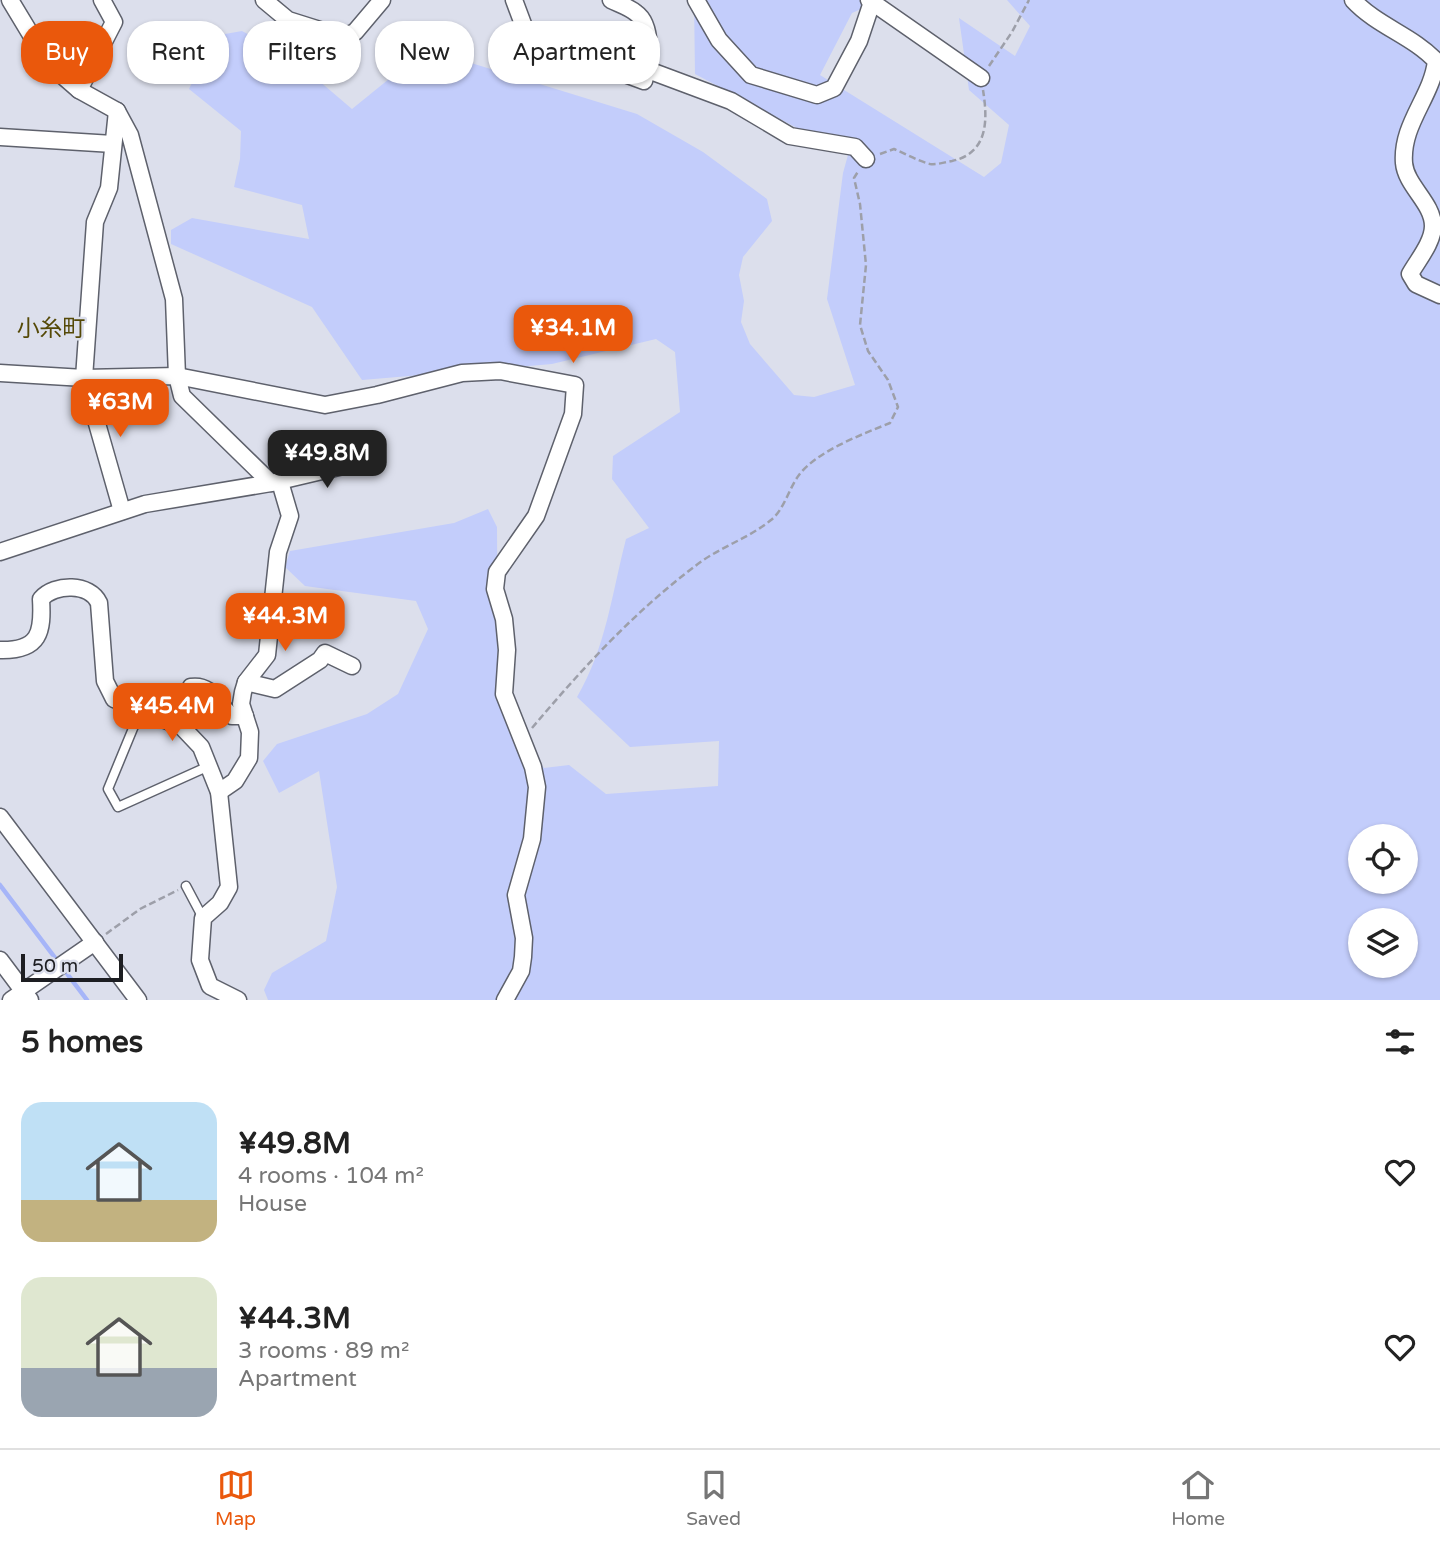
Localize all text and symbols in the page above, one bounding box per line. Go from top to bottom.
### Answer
chip: Buy [21,21,113,84]
chip: Rent [127,21,229,84]
chip: Filters [243,21,361,84]
chip: New [375,21,474,84]
chip: Apartment [488,21,660,84]
pin: ¥34.1M [516,306,630,365]
text: ¥34.1M [530,314,616,342]
district label: 小糸町 [17,315,86,343]
pin: ¥63M [79,380,161,439]
text: ¥63M [87,388,153,416]
pin: ¥49.8M [270,430,384,490]
text: ¥49.8M [284,439,370,467]
pin: ¥44.3M [228,594,342,653]
text: ¥44.3M [242,602,328,630]
pin: ¥45.4M [115,684,229,743]
text: ¥45.4M [129,692,215,720]
map controls [1348,824,1418,978]
button: locate [1348,824,1418,894]
button: layers [1348,908,1418,978]
scale bar [21,951,122,983]
text: 50 m [32,955,78,977]
icon: filters [1381,1023,1419,1061]
text: 5 homes [21,1024,143,1061]
text: ¥49.8M [238,1125,351,1162]
icon: home [77,1130,161,1214]
icon: heart [1381,1153,1419,1191]
text: 4 rooms · 104 m² [238,1162,424,1190]
text: House [238,1190,307,1218]
text: ¥44.3M [238,1300,351,1337]
icon: home [77,1305,161,1389]
icon: heart [1381,1328,1419,1366]
text: 3 rooms · 89 m² [238,1337,409,1365]
text: Apartment [238,1365,357,1393]
tab: Map [215,1466,256,1530]
tab: Saved [686,1466,741,1530]
tab: Home [1171,1466,1225,1530]

